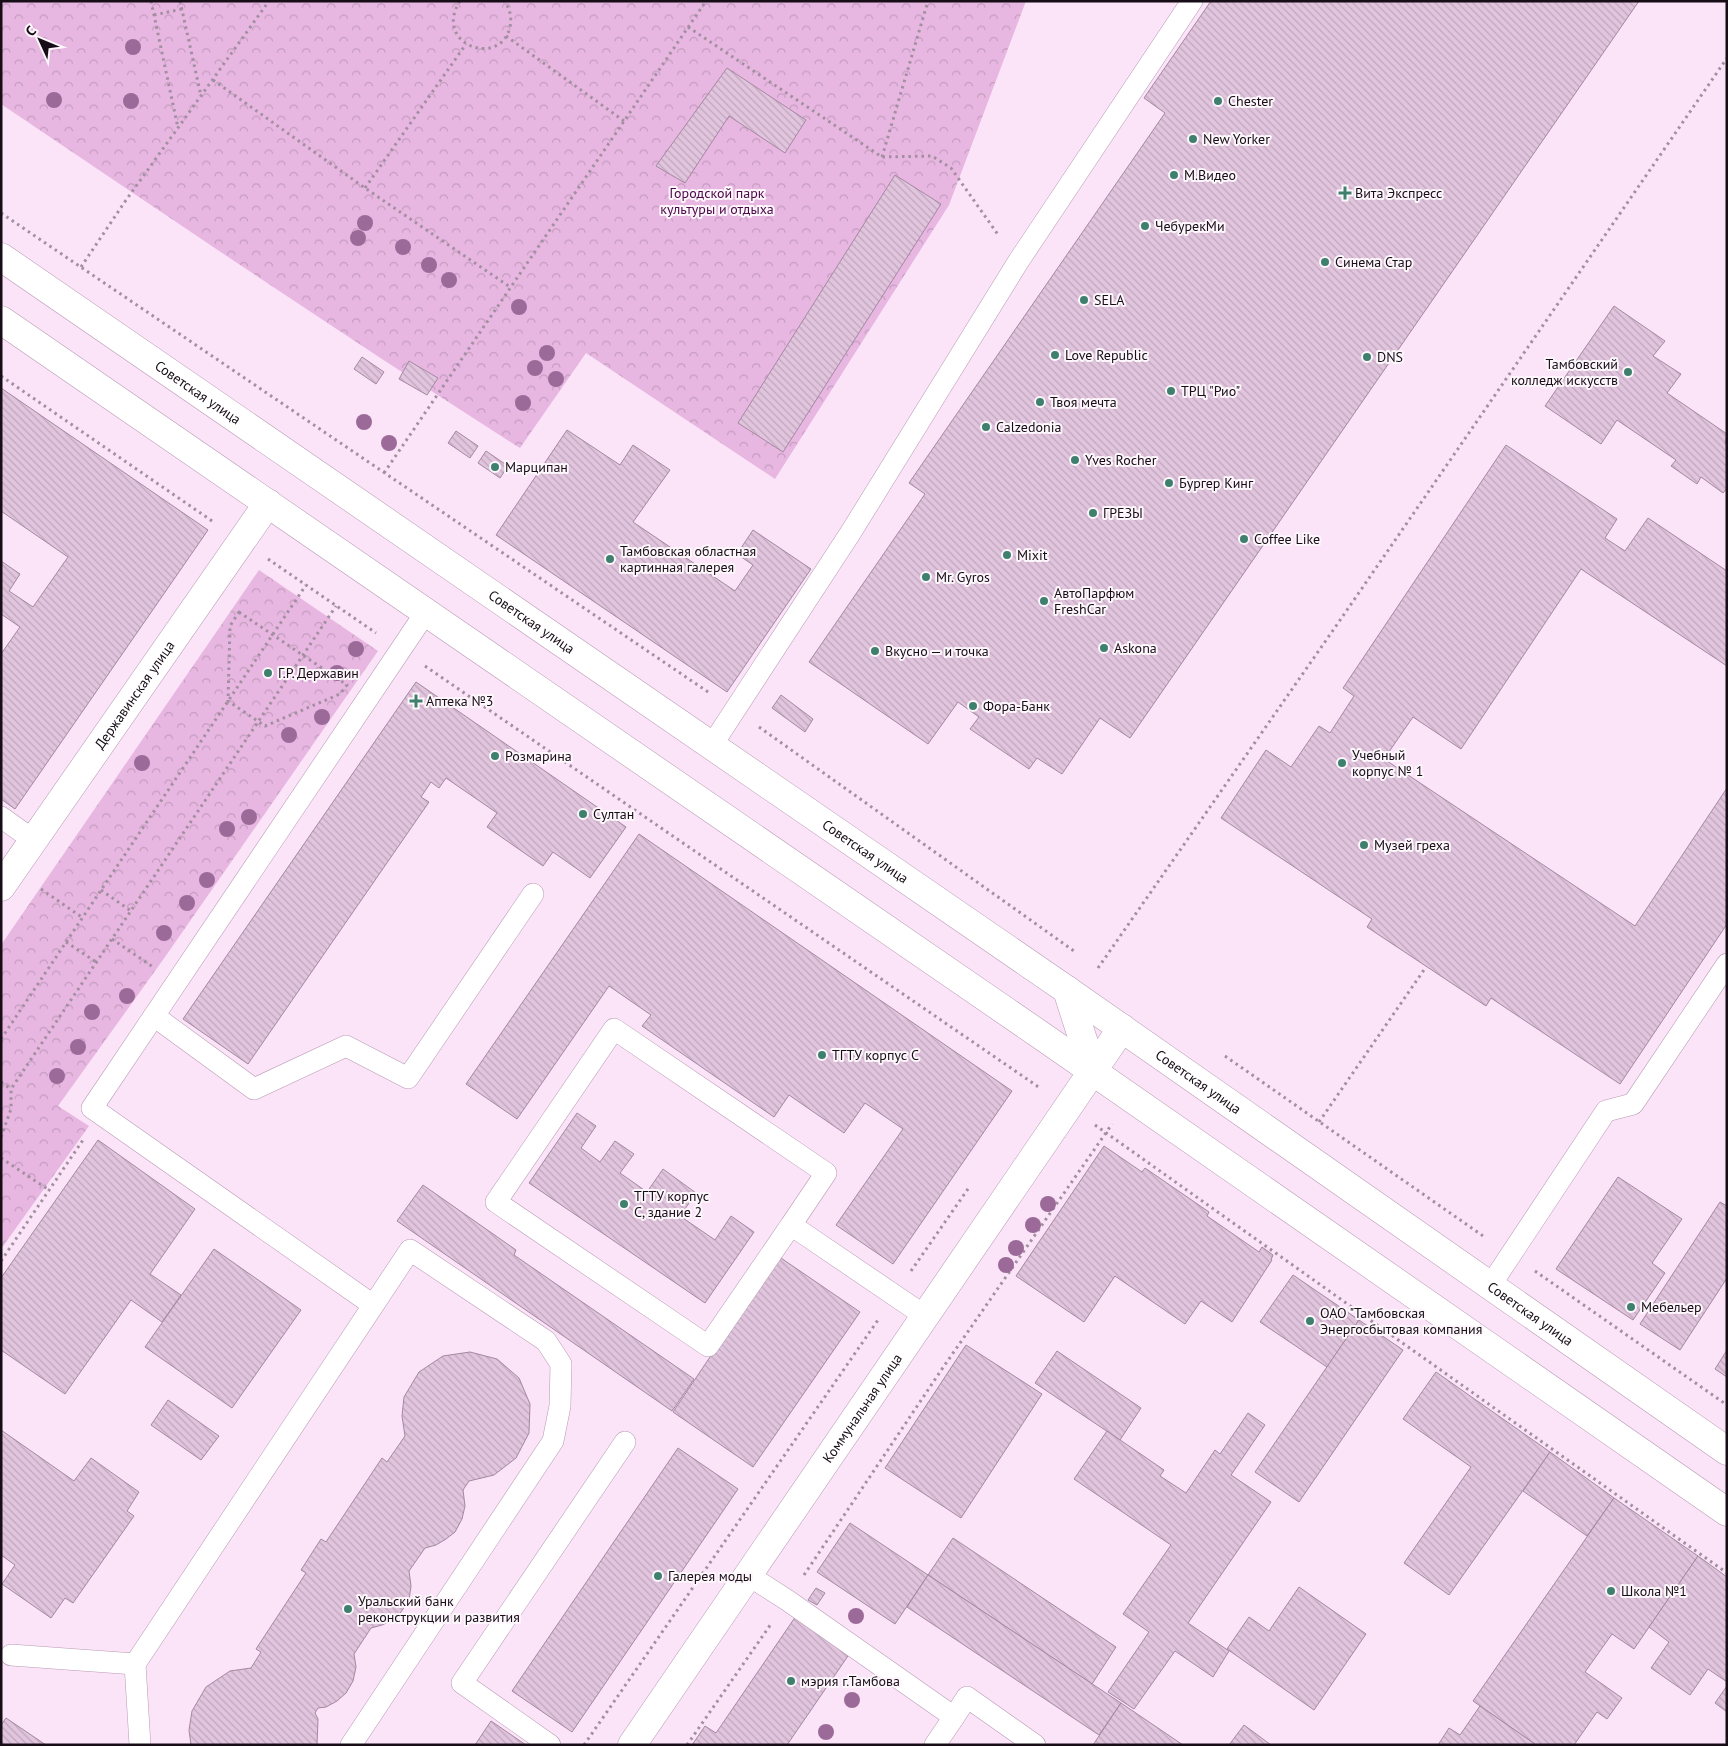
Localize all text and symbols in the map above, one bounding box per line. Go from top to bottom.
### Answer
north arrow [15,15,65,65]
text: С [21,22,40,40]
place label: Chester [1228,92,1273,110]
marker: Chester [1212,95,1224,107]
place label: New Yorker [1203,130,1270,148]
marker: New Yorker [1187,133,1199,145]
place label: М.Видео [1184,166,1236,184]
marker: М.Видео [1168,169,1180,181]
park label: Городской парк культуры и отдыха [660,184,774,218]
place label: Вита Экспресс [1355,184,1442,202]
marker: Вита Экспресс [1339,187,1351,199]
place label: ЧебурекМи [1155,217,1225,235]
marker: ЧебурекМи [1139,220,1151,232]
place label: Синема Стар [1335,253,1412,271]
marker: Синема Стар [1319,256,1331,268]
place label: SELA [1094,291,1125,309]
marker: SELA [1078,294,1090,306]
place label: Love Republic [1065,346,1148,364]
place label: DNS [1377,348,1403,366]
marker: Love Republic [1049,349,1061,361]
marker: DNS [1361,351,1373,363]
place label: Тамбовский колледж искусств [1511,355,1618,389]
street label: Советская улица [151,357,245,428]
marker: Тамбовский колледж искусств [1622,366,1634,378]
place label: ТРЦ "Рио" [1181,382,1240,400]
marker: ТРЦ "Рио" [1165,385,1177,397]
place label: Твоя мечта [1050,393,1117,411]
marker: Твоя мечта [1034,396,1046,408]
place label: Calzedonia [996,418,1061,436]
marker: Calzedonia [980,421,992,433]
place label: Yves Rocher [1085,451,1157,469]
marker: Yves Rocher [1069,454,1081,466]
place label: Марципан [505,458,568,476]
marker: Марципан [489,461,501,473]
place label: Бургер Кинг [1179,474,1254,492]
marker: Бургер Кинг [1163,477,1175,489]
place label: ГРЕЗЫ [1103,504,1143,522]
marker: ГРЕЗЫ [1087,507,1099,519]
place label: Coffee Like [1254,530,1320,548]
marker: Coffee Like [1238,533,1250,545]
place label: Тамбовская областная картинная галерея [620,542,756,576]
place label: Mixit [1017,546,1048,564]
marker: Mixit [1001,549,1013,561]
marker: Тамбовская областная картинная галерея [604,553,616,565]
place label: Mr. Gyros [936,568,990,586]
marker: Mr. Gyros [920,571,932,583]
place label: АвтоПарфюм FreshCar [1054,584,1134,618]
street label: Советская улица [485,586,578,658]
marker: АвтоПарфюм FreshCar [1038,595,1050,607]
street label: Державинская улица [91,637,179,753]
place label: Askona [1114,639,1157,657]
place label: Вкусно — и точка [885,642,989,660]
marker: Askona [1098,642,1110,654]
marker: Вкусно — и точка [869,645,881,657]
place label: Г.Р. Державин [278,664,359,682]
marker: Г.Р. Державин [262,667,274,679]
place label: Аптека №3 [426,692,493,710]
marker: Аптека №3 [410,695,422,707]
place label: Фора-Банк [983,697,1050,715]
marker: Фора-Банк [967,700,979,712]
place label: Учебный корпус № 1 [1352,746,1423,780]
place label: Розмарина [505,747,572,765]
marker: Розмарина [489,750,501,762]
marker: Учебный корпус № 1 [1336,757,1348,769]
place label: Султан [593,805,634,823]
marker: Султан [577,808,589,820]
street label: Советская улица [819,815,912,887]
place label: Музей греха [1374,836,1450,854]
marker: Музей греха [1358,839,1370,851]
place label: ТГТУ корпус С [832,1046,919,1064]
street label: Советская улица [1152,1046,1245,1118]
marker: ТГТУ корпус С [816,1049,828,1061]
place label: ТГТУ корпус С, здание 2 [634,1187,709,1221]
marker: ТГТУ корпус С, здание 2 [618,1198,630,1210]
street label: Советская улица [1484,1278,1577,1350]
place label: Мебельер [1641,1298,1702,1316]
marker: Мебельер [1625,1301,1637,1313]
place label: ОАО "Тамбовская Энергосбытовая компания [1320,1304,1482,1338]
marker: ОАО "Тамбовская Энергосбытовая компания [1304,1315,1316,1327]
street label: Коммунальная улица [819,1350,906,1466]
place label: Галерея моды [668,1567,752,1585]
marker: Галерея моды [652,1570,664,1582]
place label: Школа №1 [1621,1582,1687,1600]
marker: Школа №1 [1605,1585,1617,1597]
place label: Уральский банк реконструкции и развития [358,1592,520,1626]
marker: Уральский банк реконструкции и развития [342,1603,354,1615]
place label: мэрия г.Тамбова [801,1672,900,1690]
marker: мэрия г.Тамбова [785,1675,797,1687]

